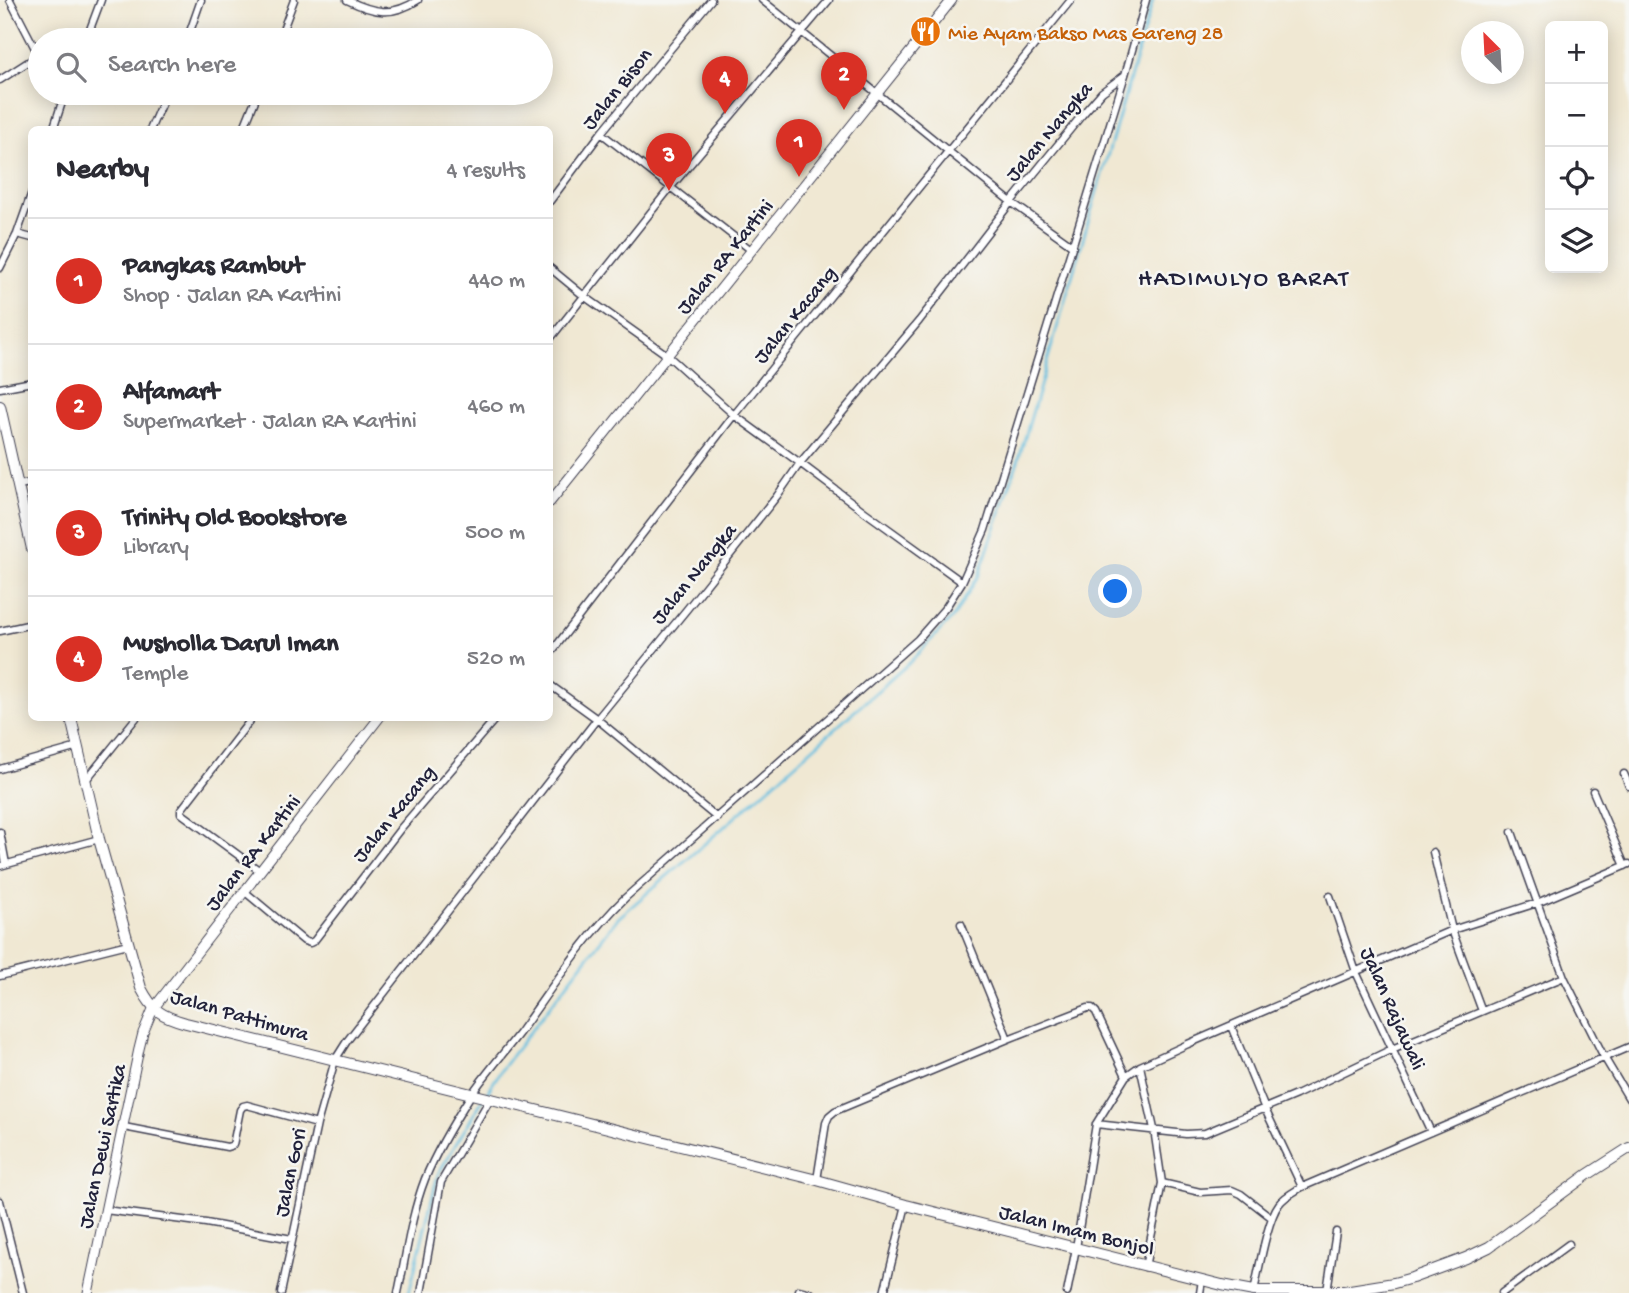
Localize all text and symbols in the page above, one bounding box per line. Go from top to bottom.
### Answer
restaurant icon: Mie Ayam Bakso Mas Gareng 28 [908,15,942,49]
north arrow [1461,21,1524,84]
map controls [1545,21,1608,273]
button: + [1545,21,1608,84]
place label: Mie Ayam Bakso Mas Gareng 28 [948,23,1223,48]
search box [28,28,553,105]
street label: Jalan Bison [578,44,659,136]
icon: search [52,48,90,86]
text: Search here [108,51,236,82]
pin: 2 [821,52,867,110]
pin: 4 [702,56,748,114]
street label: Jalan Nangka [1002,77,1100,188]
button: − [1545,84,1608,147]
pin: 1 [776,119,822,177]
pin: 3 [646,133,692,191]
button: locate [1545,147,1608,210]
text: Nearby [56,154,149,189]
text: 4 results [446,158,525,185]
street label: Jalan RA Kartini [673,196,781,321]
button: layers [1545,210,1608,273]
text: Pangkas Rambut [123,252,304,283]
street label: Jalan Kacang [750,262,844,370]
district label: HADIMULYO BARAT [1138,266,1350,295]
text: 1 [74,268,84,295]
text: 440 m [468,268,525,295]
text: Shop · Jalan RA Kartini [123,283,342,310]
text: Alfamart [123,378,219,409]
text: 2 [73,394,85,421]
text: 460 m [468,394,525,421]
text: Supermarket · Jalan RA Kartini [123,409,417,436]
text: Trinity Old Bookstore [123,504,346,535]
street label: Jalan Nangka [648,519,745,631]
text: 3 [73,520,85,547]
text: 500 m [465,520,525,547]
text: Library [123,535,189,562]
your location [1098,574,1132,608]
text: Musholla Darul Iman [123,630,338,661]
text: 4 [74,646,84,673]
text: 520 m [467,646,525,673]
text: Temple [123,661,188,688]
street label: Jalan Kacang [349,761,443,869]
street label: Jalan RA Kartini [202,791,308,917]
street label: Jalan Rajawali [1353,944,1429,1075]
street label: Jalan Pattimura [167,986,312,1049]
street label: Jalan Dewi Sartika [75,1061,134,1231]
street label: Jalan Gori [271,1126,314,1219]
street label: Jalan Imam Bonjol [996,1201,1156,1264]

